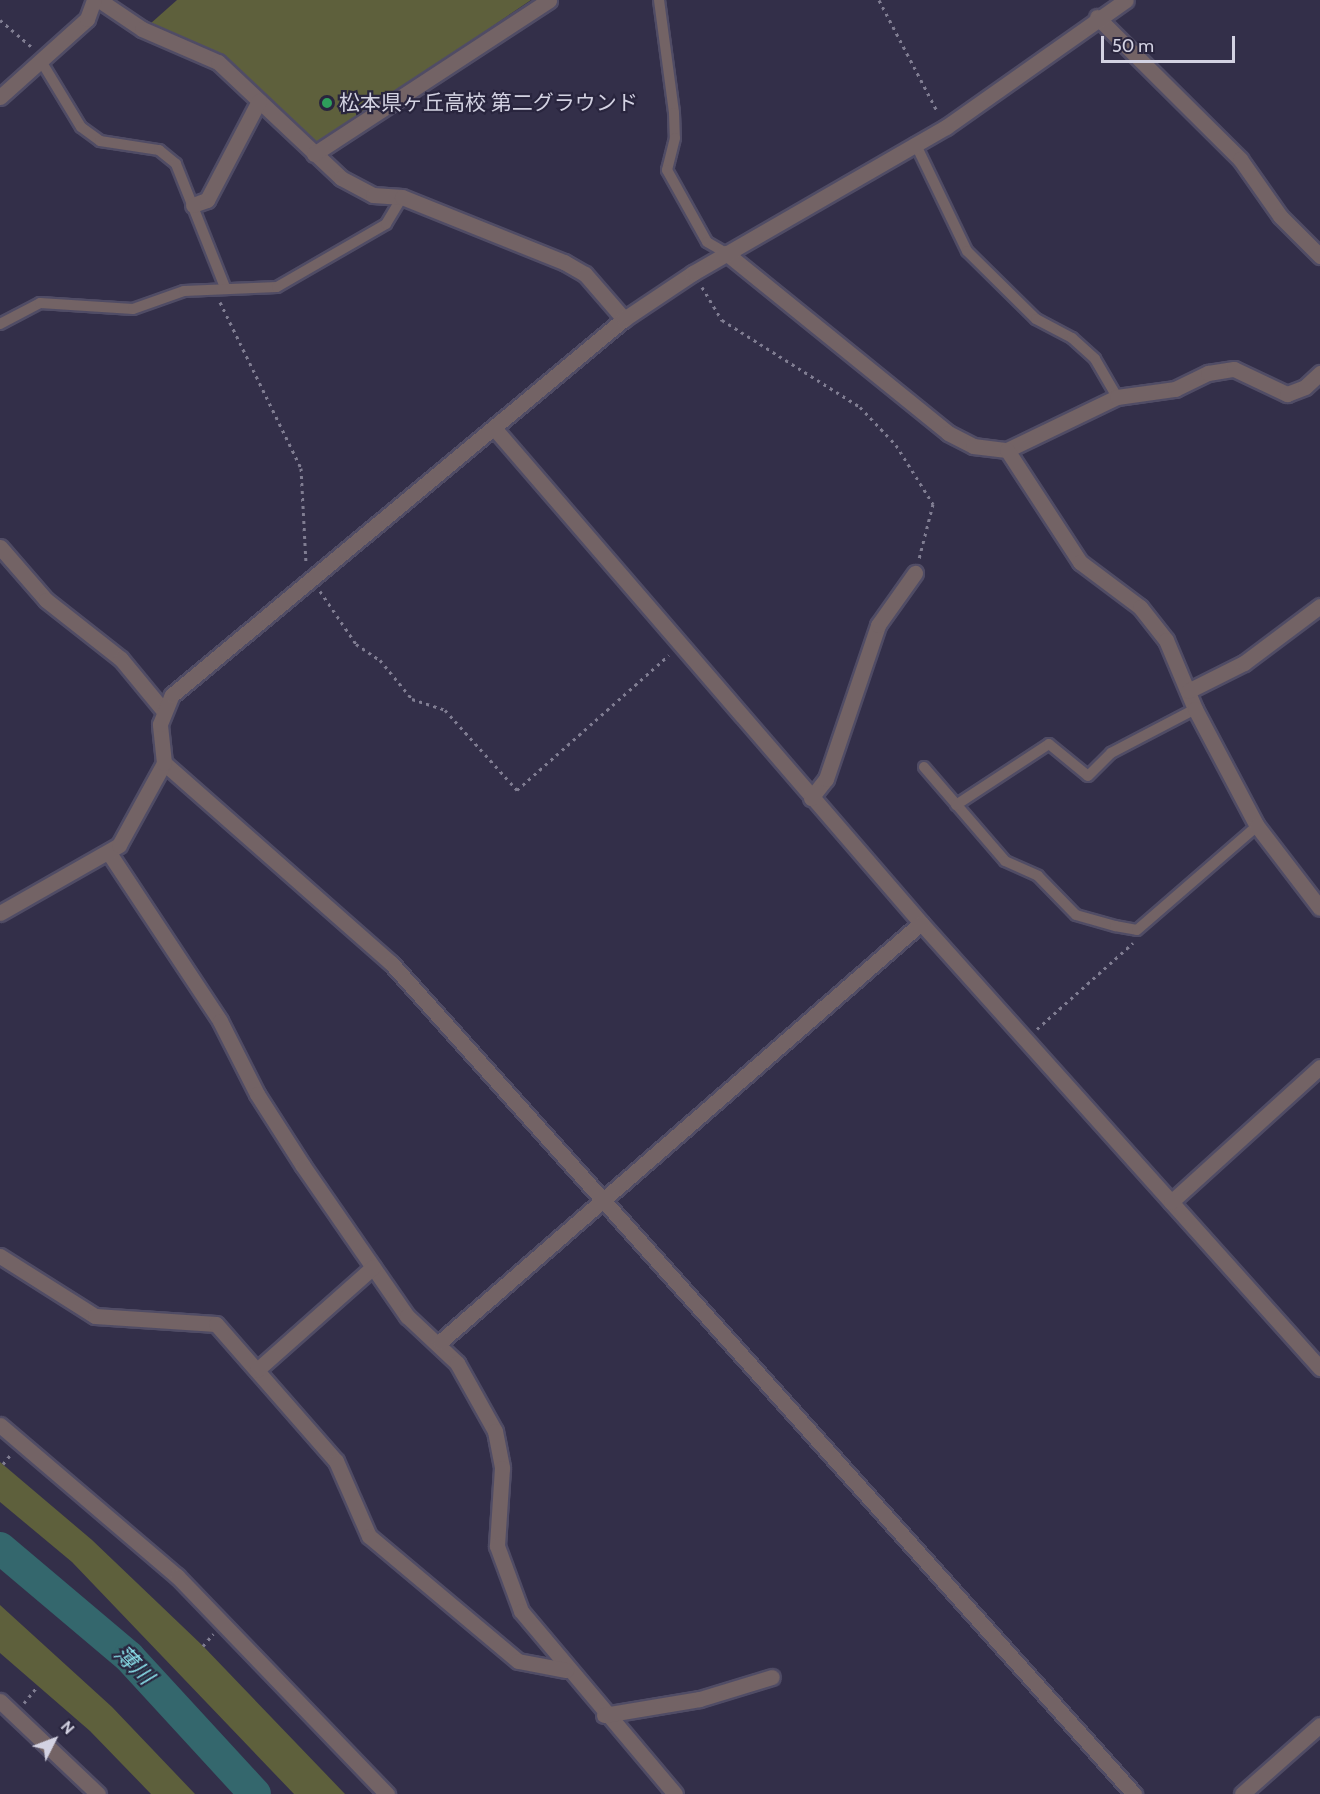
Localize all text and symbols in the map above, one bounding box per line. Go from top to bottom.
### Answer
scale bar [1104,24,1238,62]
text: 50 m [1112,35,1154,57]
place label: 松本県ヶ丘高校 第二グラウンド [339,90,638,116]
marker: 松本県ヶ丘高校 第二グラウンド [320,96,334,110]
water label: 薄川 [109,1640,159,1690]
north arrow [24,1710,84,1770]
text: N [57,1717,79,1738]

